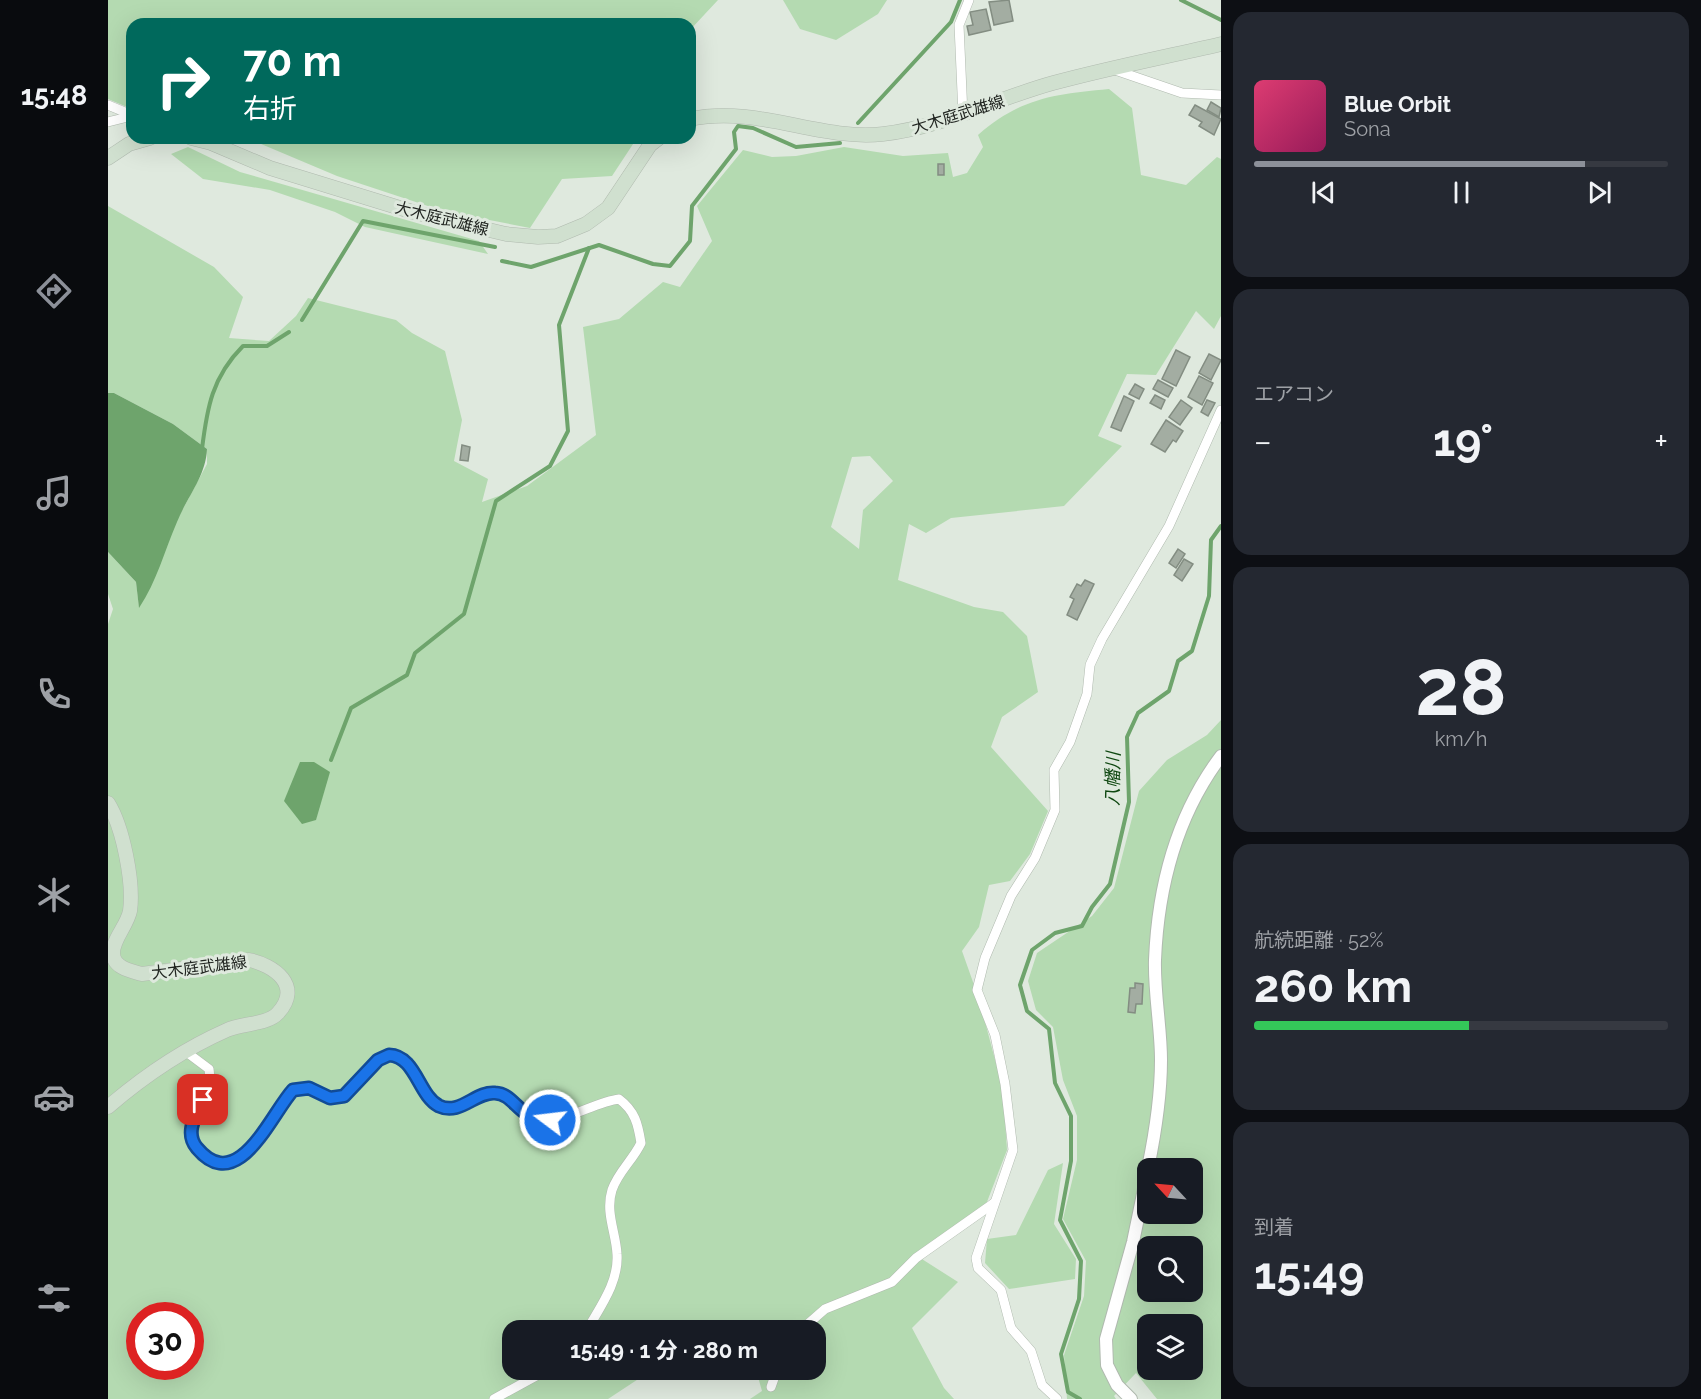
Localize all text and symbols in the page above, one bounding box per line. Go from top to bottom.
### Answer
text: 70 m [243,37,342,86]
icon: right [144,42,222,120]
text: 15:48 [21,80,87,111]
street label: 大木庭武雄線 [909,91,1007,138]
text: Blue Orbit [1344,91,1451,117]
text: 右折 [243,93,297,124]
text: Sona [1344,117,1391,141]
icon: previous [1307,176,1340,209]
icon: pause [1445,176,1478,209]
icon: next [1583,176,1616,209]
street label: 大木庭武雄線 [393,198,491,239]
icon: directions [33,270,75,312]
text: エアコン [1254,382,1334,406]
text: 19° [1433,414,1493,467]
text: − [1254,422,1272,461]
text: + [1654,422,1668,461]
icon: music [33,472,75,514]
text: 28 [1415,642,1507,733]
icon: phone [33,673,75,715]
text: km/h [1435,727,1487,751]
water label: 八幡川 [1102,750,1124,806]
icon: climate [33,874,75,916]
text: 航続距離 · 52% [1254,928,1384,952]
street label: 大木庭武雄線 [150,952,248,983]
text: 260 km [1254,960,1412,1013]
pin [177,1074,228,1125]
icon: car [33,1076,75,1118]
icon: arrive [186,1083,219,1116]
position arrow [518,1088,582,1152]
north arrow [1137,1158,1203,1224]
map controls [1137,1158,1203,1380]
text: 到着 [1254,1215,1294,1239]
button: search [1137,1236,1203,1302]
text: 15:49 [1254,1247,1364,1300]
icon: filters [33,1277,75,1319]
speed limit sign: 30 [126,1302,204,1380]
button: layers [1137,1314,1203,1380]
text: 15:49 · 1 分 · 280 m [570,1337,758,1363]

